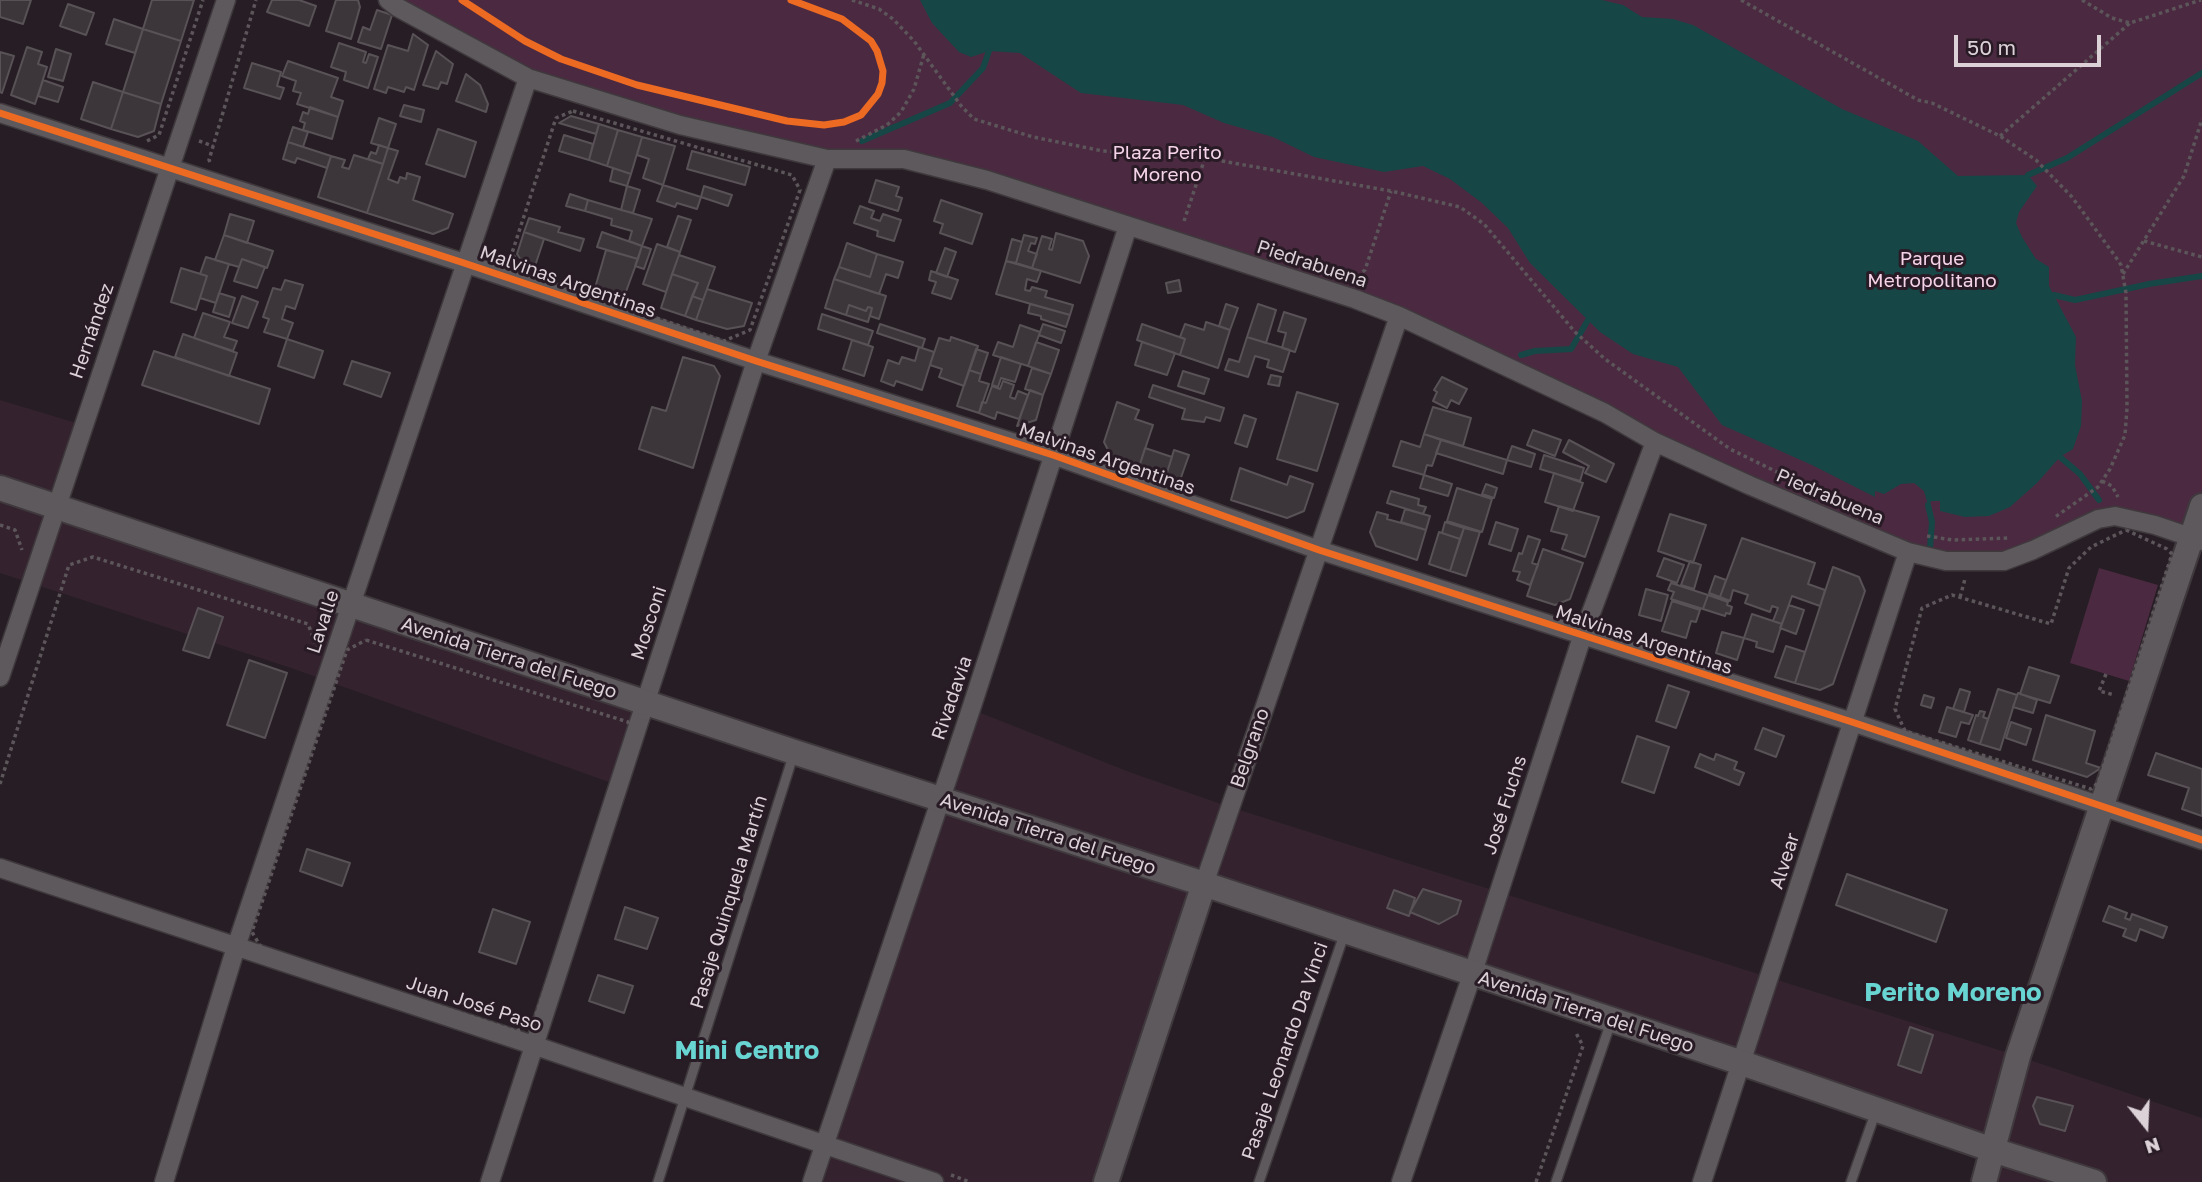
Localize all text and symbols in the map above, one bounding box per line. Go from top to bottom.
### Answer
scale bar [1957,21,2104,65]
text: 50 m [1967,34,2016,60]
park label: Plaza Perito Moreno [1112,142,1222,186]
street label: Piedrabuena [1254,235,1370,293]
street label: Malvinas Argentinas [477,241,659,323]
park label: Parque Metropolitano [1867,248,1997,292]
street label: Hernández [65,280,119,382]
street label: Malvinas Argentinas [1016,418,1198,500]
street label: Piedrabuena [1773,464,1887,530]
street label: Mosconi [626,583,672,663]
street label: Lavalle [302,587,344,657]
street label: Malvinas Argentinas [1552,601,1736,679]
street label: Avenida Tierra del Fuego [398,612,620,704]
street label: Rivadavia [927,653,977,743]
street label: Belgrano [1226,705,1274,791]
street label: José Fuchs [1478,753,1532,857]
street label: Avenida Tierra del Fuego [937,788,1159,880]
street label: Pasaje Quinquela Martín [686,793,772,1011]
street label: Alvear [1765,830,1805,892]
street label: Pasaje Leonardo Da Vinci [1237,939,1333,1163]
street label: Avenida Tierra del Fuego [1475,966,1697,1058]
street label: Juan José Paso [403,971,545,1037]
district label: Perito Moreno [1864,977,2042,1009]
district label: Mini Centro [675,1035,819,1067]
north arrow [2111,1091,2181,1161]
text: N [2142,1133,2163,1160]

